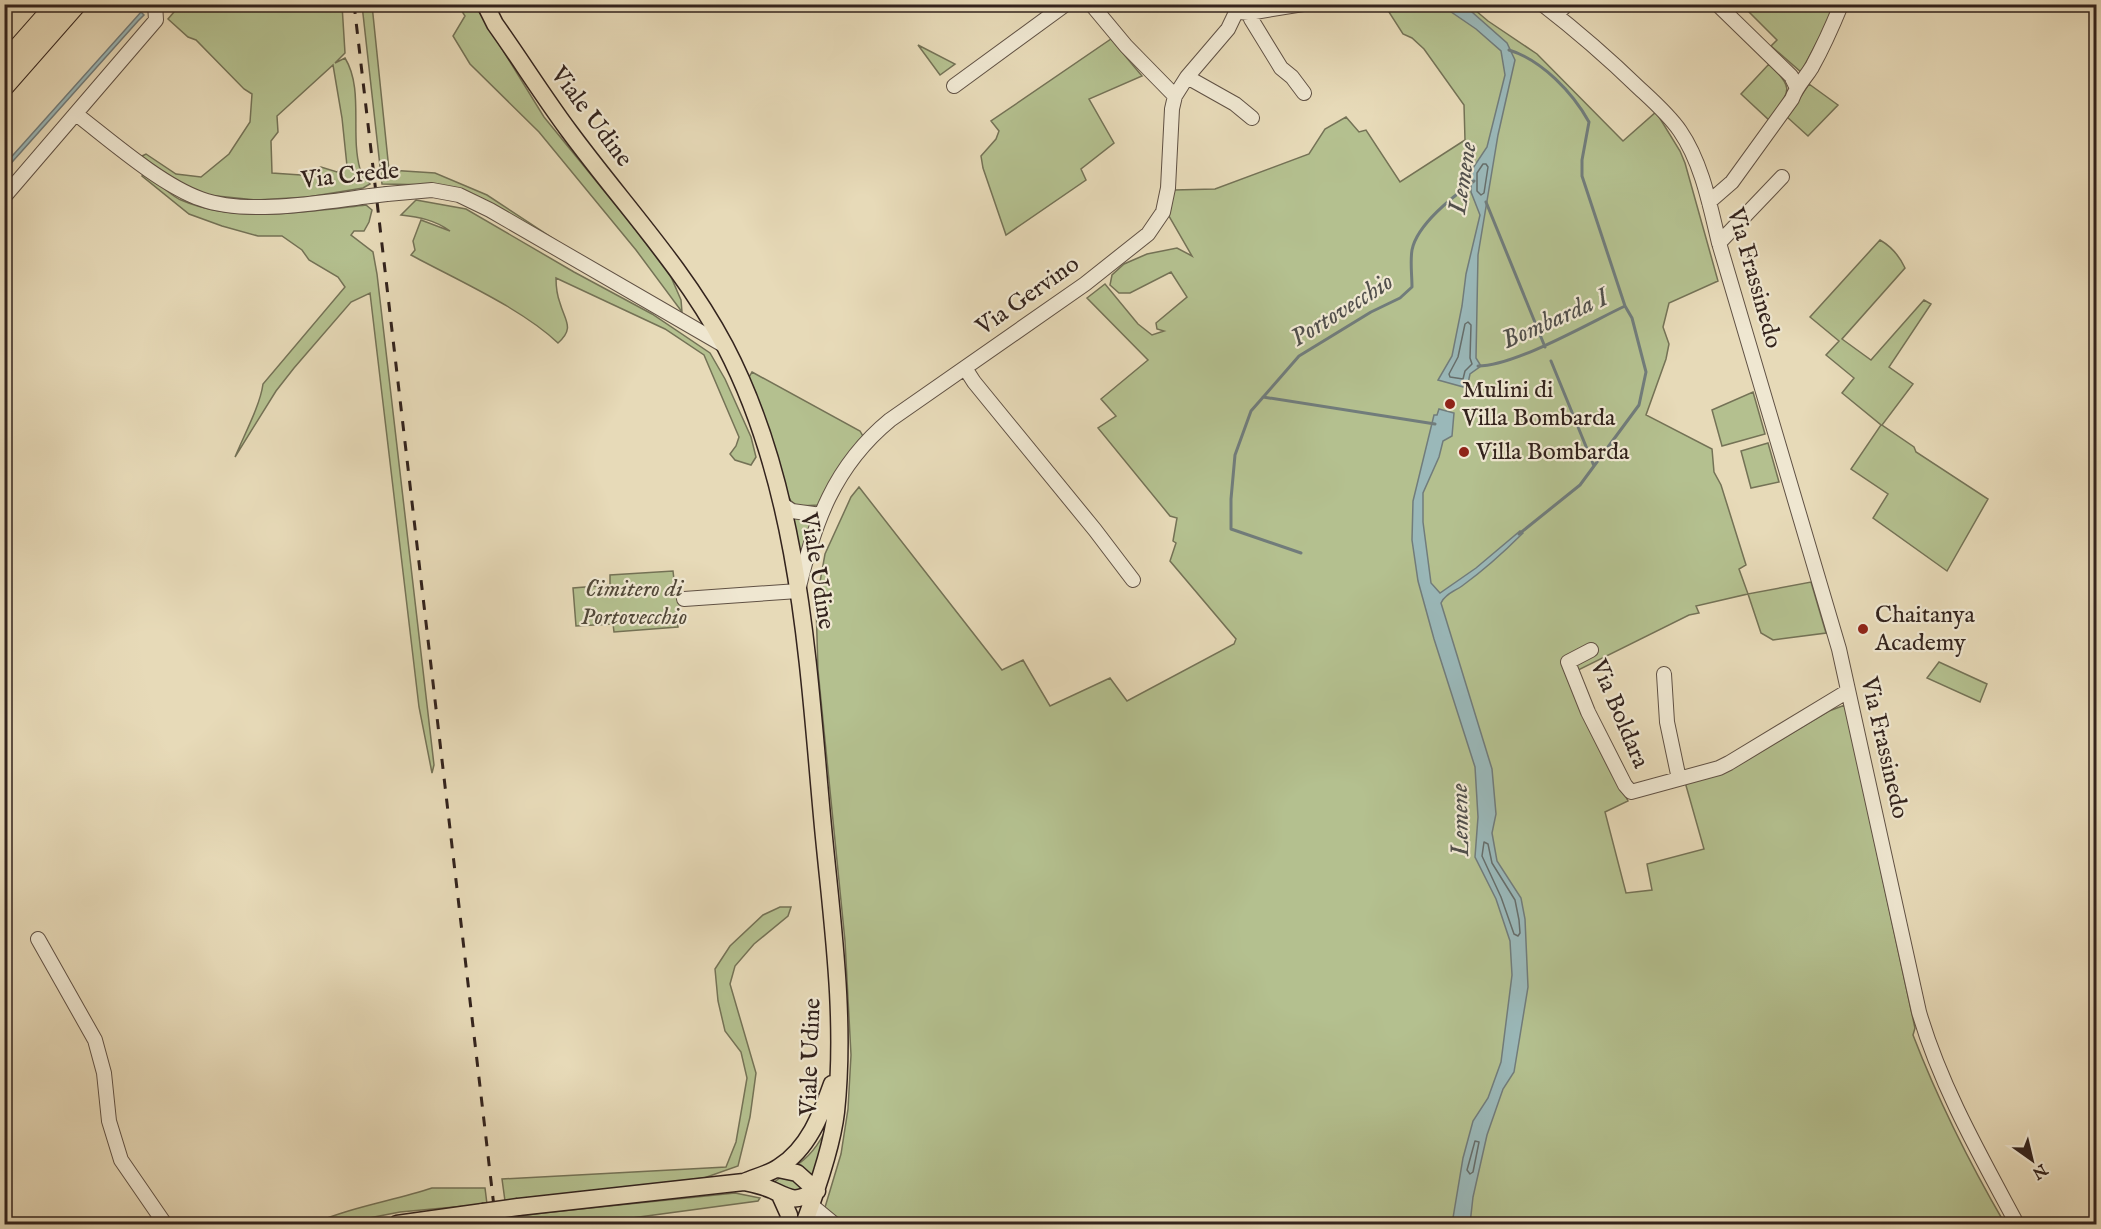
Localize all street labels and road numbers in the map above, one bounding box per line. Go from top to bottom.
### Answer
street label: Viale Udine [543,60,639,173]
street label: Via Crede [298,155,401,197]
street label: Via Frassinedo [1719,203,1789,352]
street label: Via Gervino [969,249,1086,344]
street label: Viale Udine [792,509,842,632]
street label: Via Boldara [1582,654,1656,774]
street label: Via Frassinedo [1852,673,1915,822]
street label: Viale Udine [793,998,829,1117]

